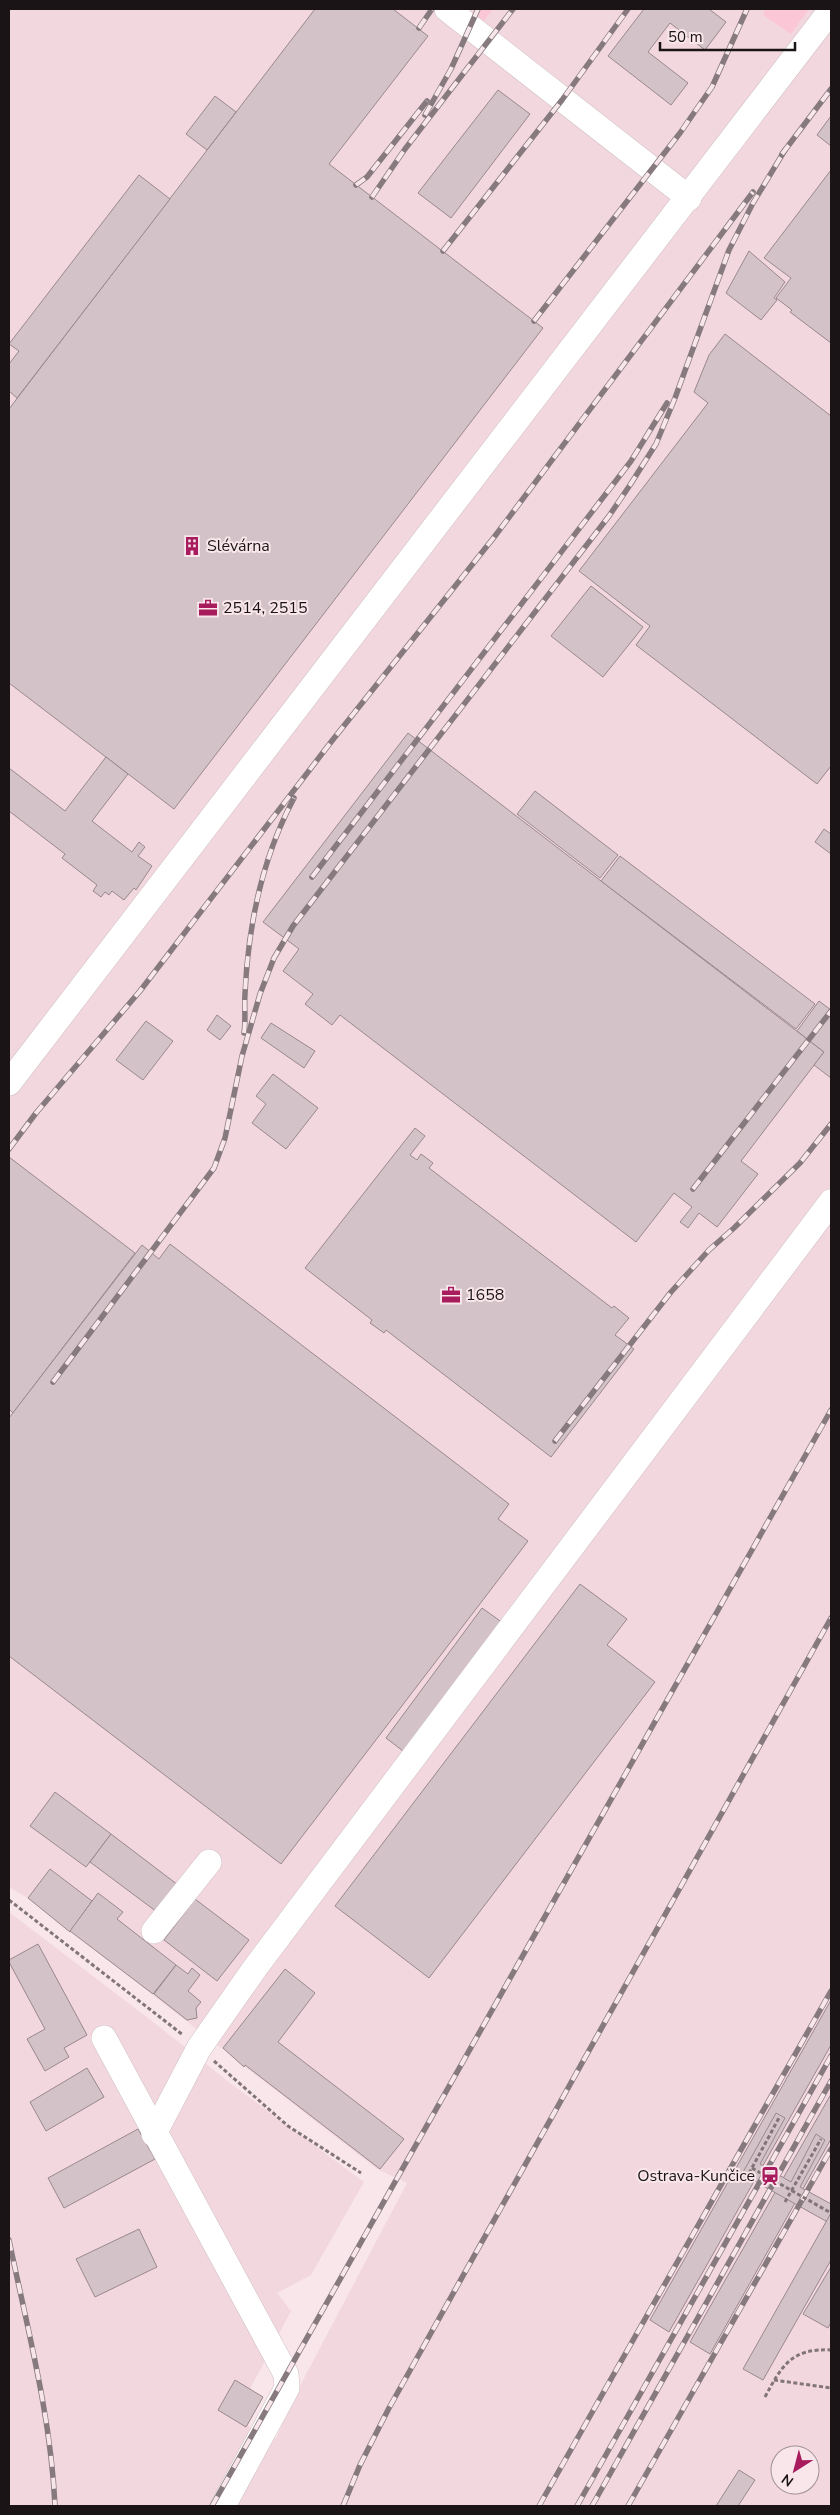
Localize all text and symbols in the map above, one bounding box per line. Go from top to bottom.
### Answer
scale bar [660,20,795,52]
text: 50 m [668,27,703,47]
building icon: Slévárna [181,535,203,557]
place label: Slévárna [207,535,270,557]
office icon: 2514, 2515 [197,597,219,619]
place label: 2514, 2515 [223,597,308,619]
office icon: 1658 [440,1284,462,1306]
place label: 1658 [466,1284,504,1306]
place label: Ostrava-Kunčice [637,2165,755,2187]
station icon: Ostrava-Kunčice [759,2165,781,2187]
north arrow [770,2445,820,2495]
text: N [778,2469,797,2491]

